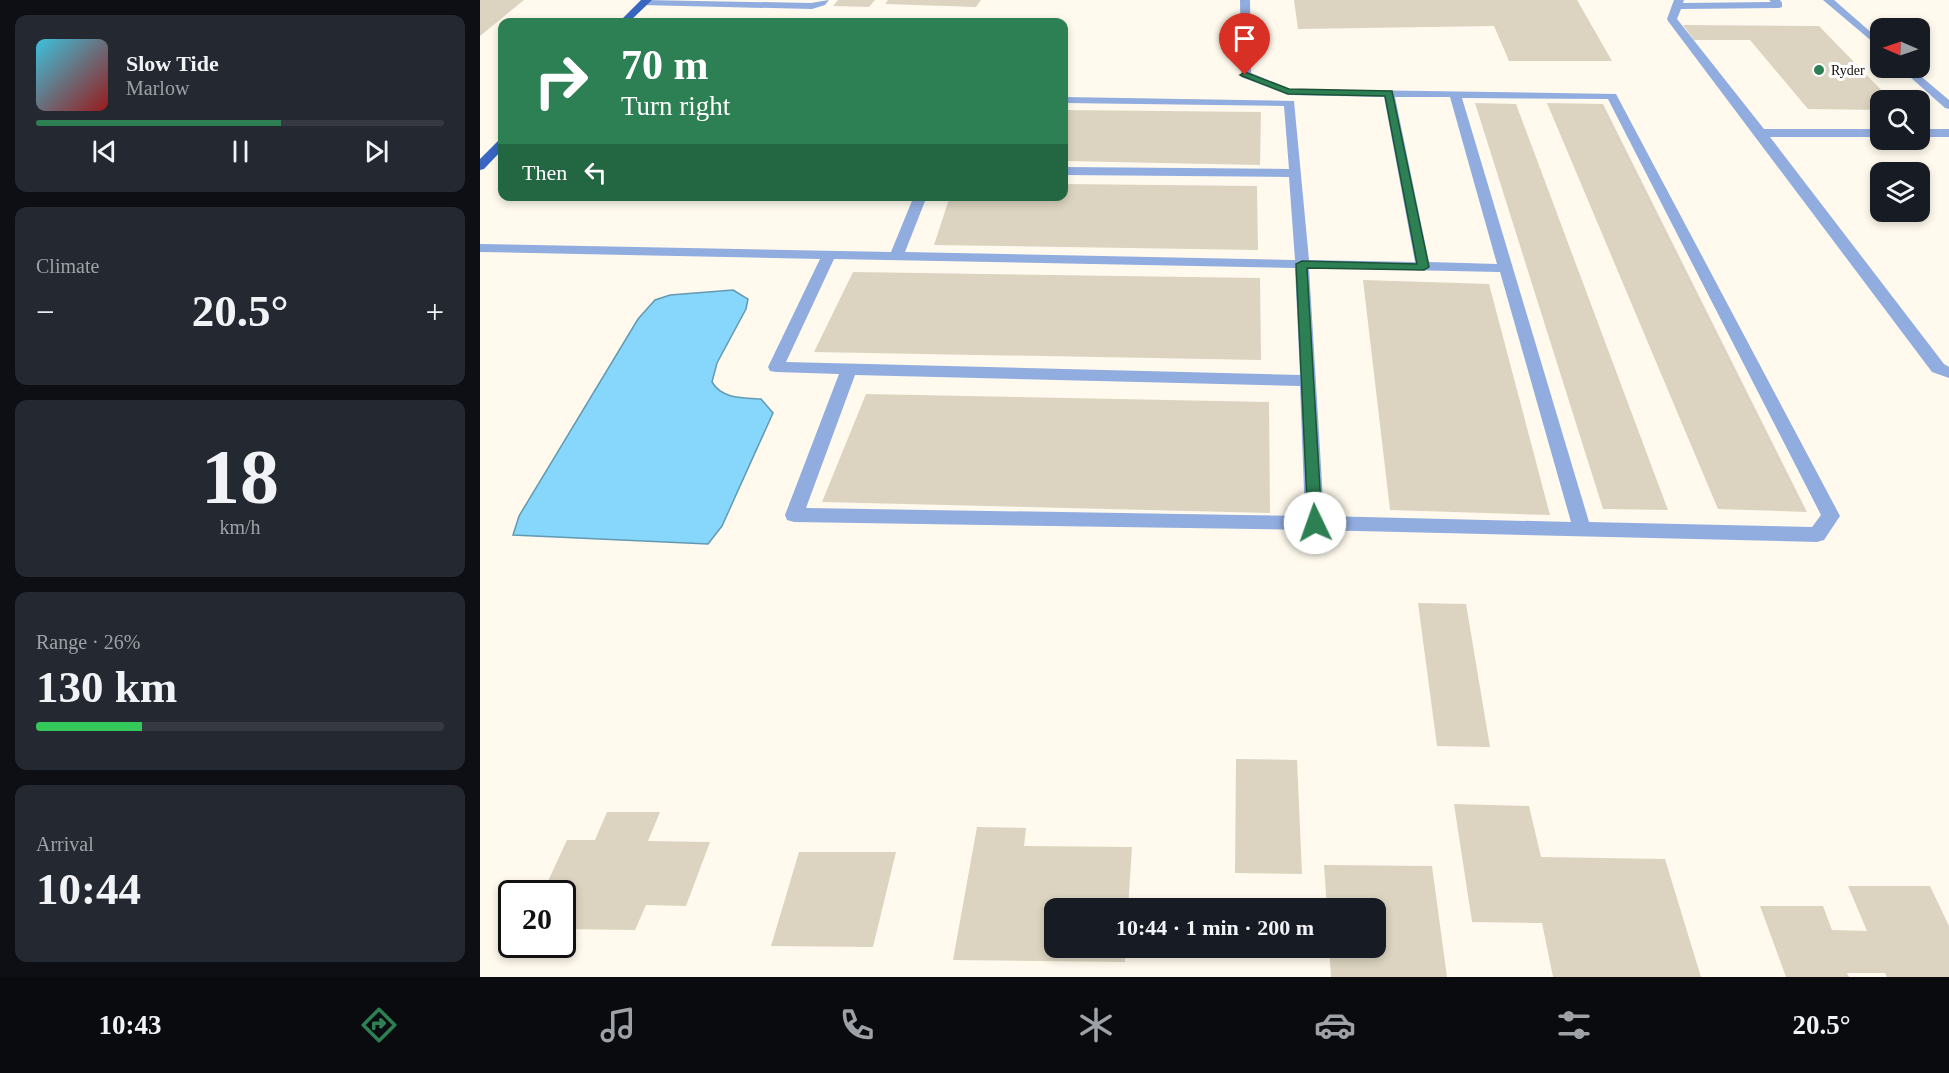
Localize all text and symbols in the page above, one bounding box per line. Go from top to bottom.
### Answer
pin [1219,13,1270,75]
north arrow [1870,18,1930,78]
map controls [1870,18,1930,222]
icon: arrive [1228,22,1261,55]
icon: right [522,42,600,120]
text: 70 m [621,42,709,88]
text: Slow Tide [126,51,219,76]
marker: Ryder [1812,63,1826,77]
place label: Ryder [1831,63,1865,78]
text: Marlow [126,77,189,99]
button: search [1870,90,1930,150]
text: Turn right [621,91,730,121]
icon: previous [88,135,121,168]
icon: pause [224,135,257,168]
icon: next [360,135,393,168]
icon: left [579,156,612,189]
text: Then [522,160,567,185]
button: layers [1870,162,1930,222]
text: Climate [36,255,99,277]
text: 20.5° [192,286,288,336]
text: − [36,294,55,330]
text: + [425,294,444,330]
text: 18 [201,433,279,520]
position arrow [1283,491,1347,555]
text: km/h [219,516,261,538]
text: Range · 26% [36,631,140,653]
text: 130 km [36,662,177,712]
text: Arrival [36,833,94,855]
text: 10:44 [36,864,141,914]
speed limit sign: 20 [498,880,576,958]
text: 10:44 · 1 min · 200 m [1116,915,1314,940]
icon: directions [358,1004,400,1046]
icon: music [597,1004,639,1046]
icon: phone [836,1004,878,1046]
icon: climate [1075,1004,1117,1046]
icon: car [1314,1004,1356,1046]
icon: filters [1553,1004,1595,1046]
text: 10:43 [98,1010,161,1040]
text: 20.5° [1792,1010,1850,1040]

